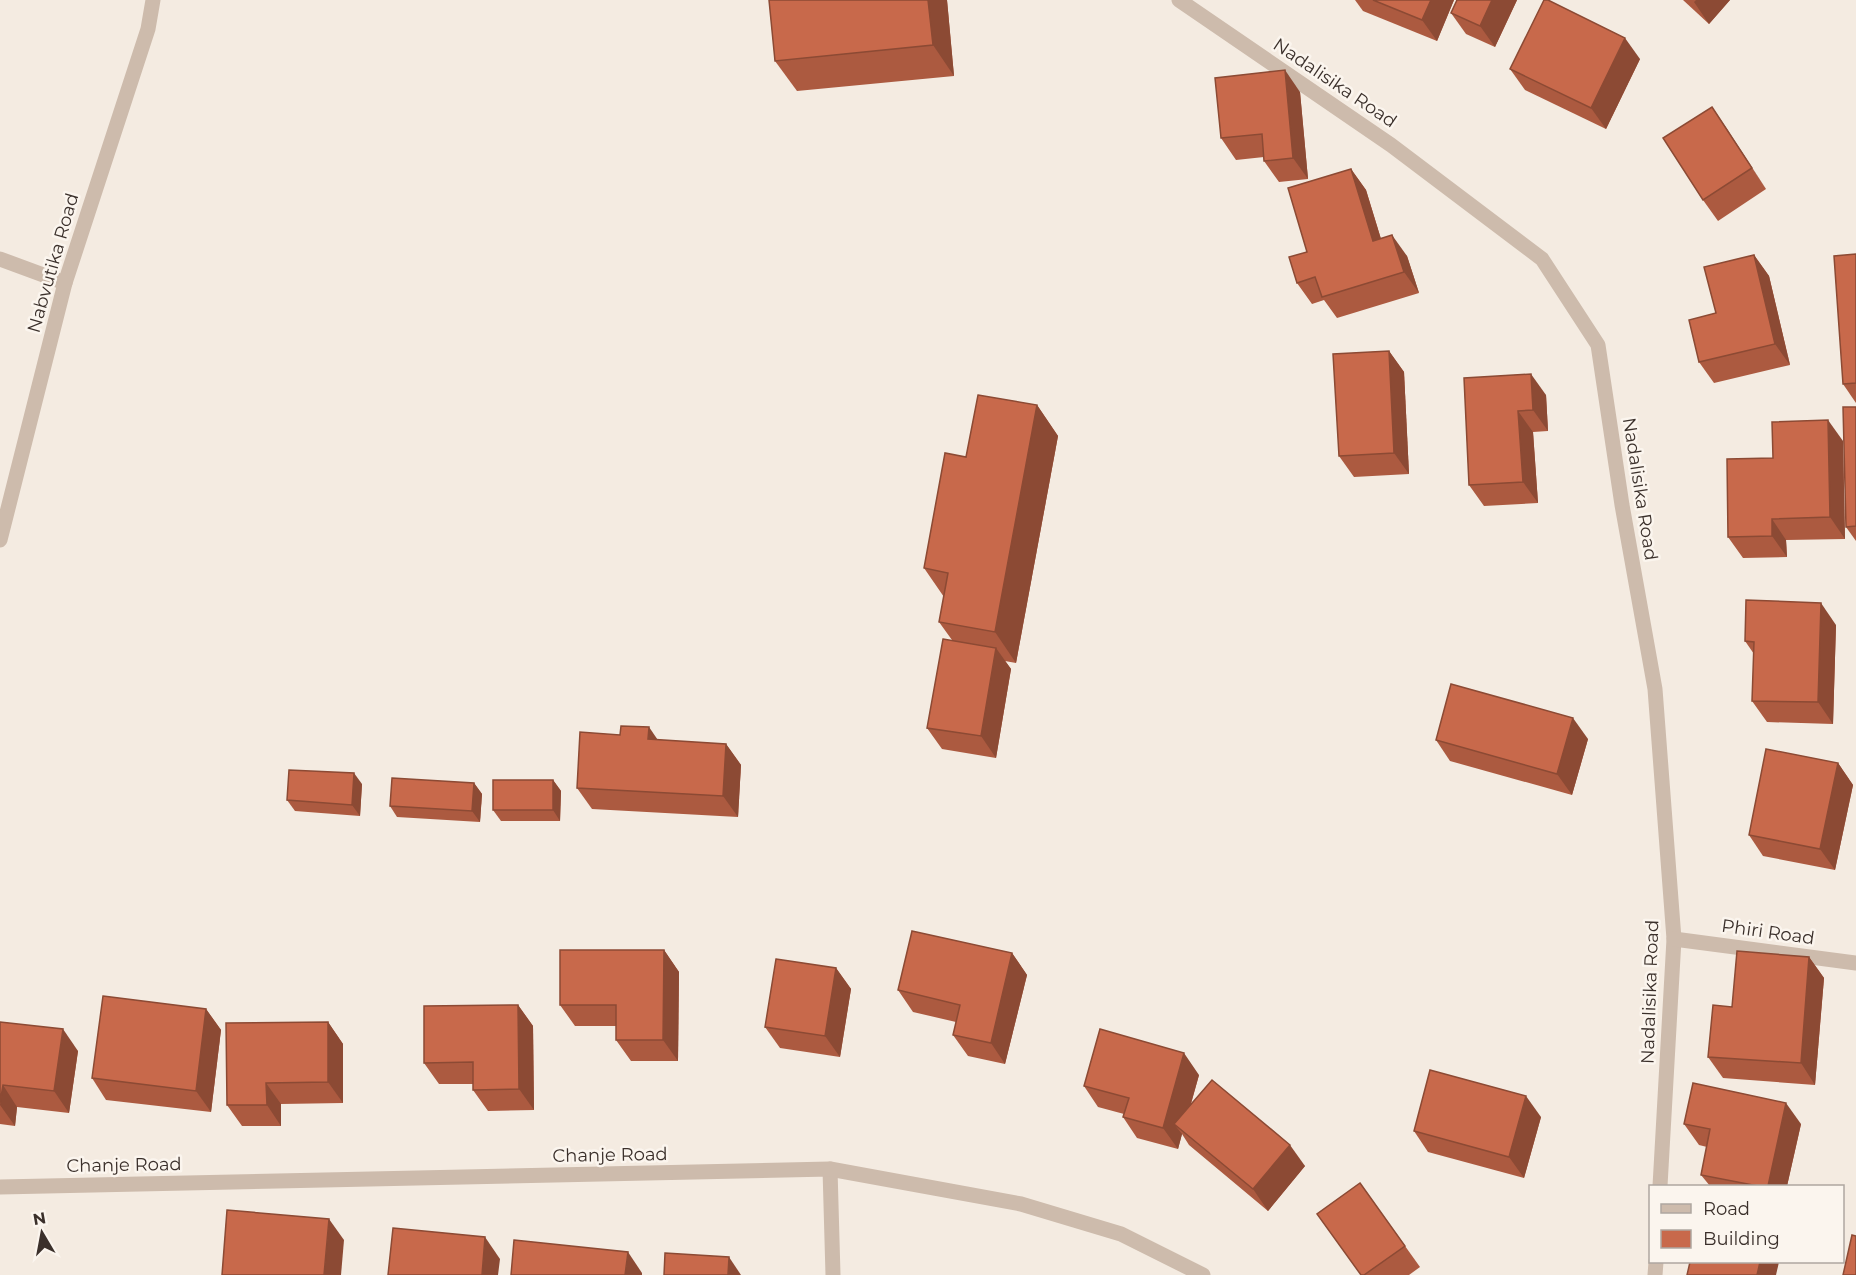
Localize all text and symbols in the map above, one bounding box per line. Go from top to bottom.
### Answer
street label: Nadalisika Road [1269,34,1401,132]
street label: Nabvutika Road [23,191,83,335]
street label: Nadalisika Road [1618,416,1662,562]
street label: Phiri Road [1720,915,1816,949]
street label: Nadalisika Road [1636,919,1664,1065]
street label: Chanje Road [552,1143,668,1167]
street label: Chanje Road [66,1153,182,1177]
legend [1649,1185,1844,1263]
text: Road [1703,1198,1750,1220]
north arrow [12,1203,72,1263]
text: N [31,1208,48,1229]
text: Building [1703,1228,1780,1250]

